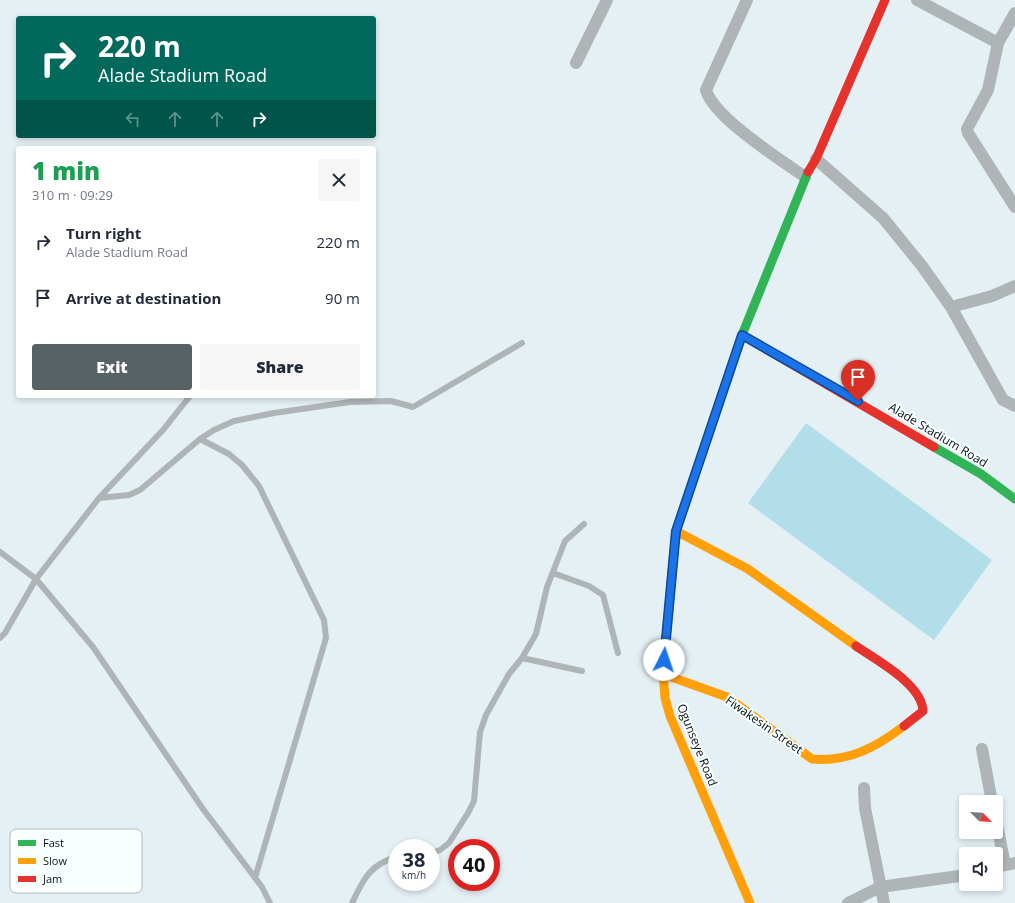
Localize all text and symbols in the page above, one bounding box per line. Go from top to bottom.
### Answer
text: 220 m [98,27,181,65]
icon: right [32,32,84,84]
text: Alade Stadium Road [98,63,267,87]
icon: left [122,108,144,130]
icon: ahead [164,108,186,130]
icon: ahead [206,108,228,130]
icon: right [248,108,270,130]
text: 1 min [32,154,100,187]
button: close [318,159,360,201]
text: 310 m · 09:29 [32,186,113,204]
text: Turn right [66,223,141,243]
icon: right [32,231,54,253]
text: 220 m [316,232,360,252]
text: Alade Stadium Road [66,243,188,261]
icon: arrive [32,287,54,309]
text: Arrive at destination [66,288,221,308]
text: 90 m [325,288,360,308]
button: Exit [32,344,192,390]
button: Share [200,344,360,390]
pin [841,360,875,401]
icon: arrive [847,366,869,388]
street label: Alade Stadium Road [886,398,991,471]
position arrow [643,639,685,681]
street label: Fiwakesin Street [722,692,806,758]
street label: Ogunseye Road [673,701,722,789]
north arrow [959,795,1003,839]
map controls [959,795,1003,891]
legend [10,829,142,893]
text: Fast [43,835,64,850]
speed limit sign: 40 [448,839,500,891]
text: 38 [403,846,425,873]
button: sound [959,847,1003,891]
text: Slow [43,853,67,868]
text: km/h [402,868,426,882]
text: Jam [42,871,62,886]

